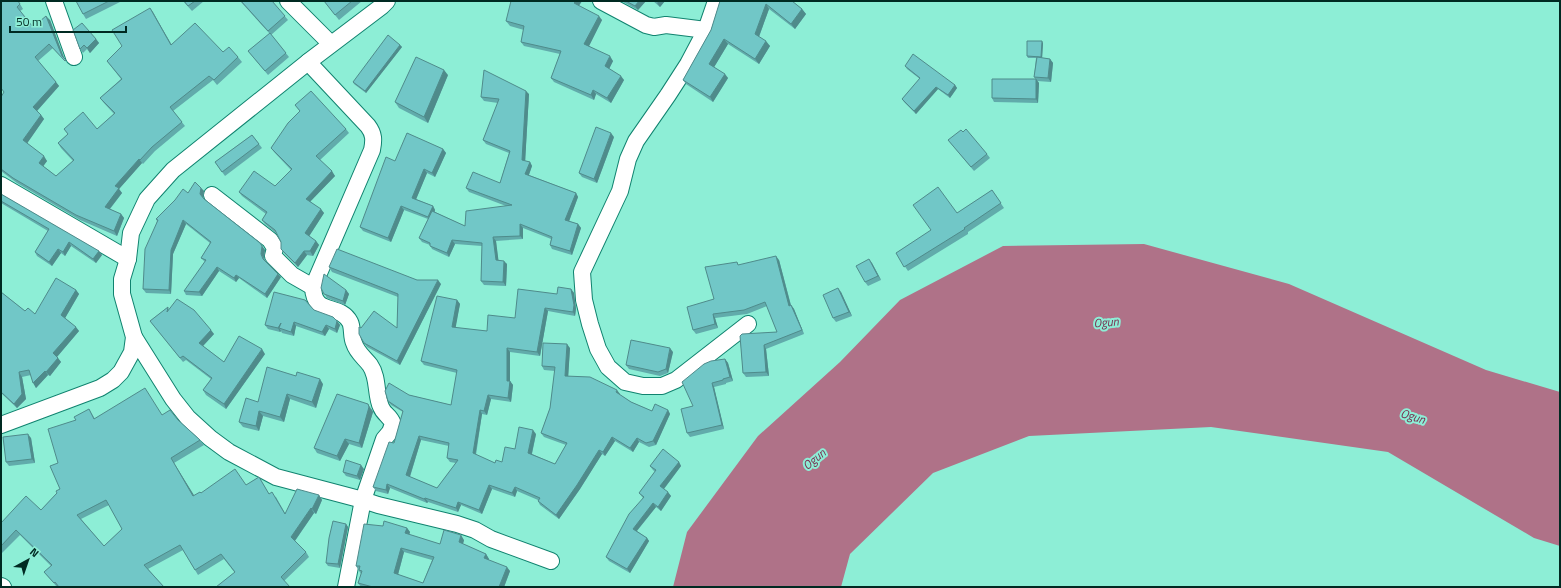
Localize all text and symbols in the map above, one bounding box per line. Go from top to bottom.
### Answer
scale bar [10,8,126,34]
text: 50 m [16,12,42,31]
water label: Ogun [1093,311,1120,333]
water label: Ogun [1398,403,1429,429]
water label: Ogun [798,443,831,474]
north arrow [8,540,48,580]
text: N [26,544,42,561]

